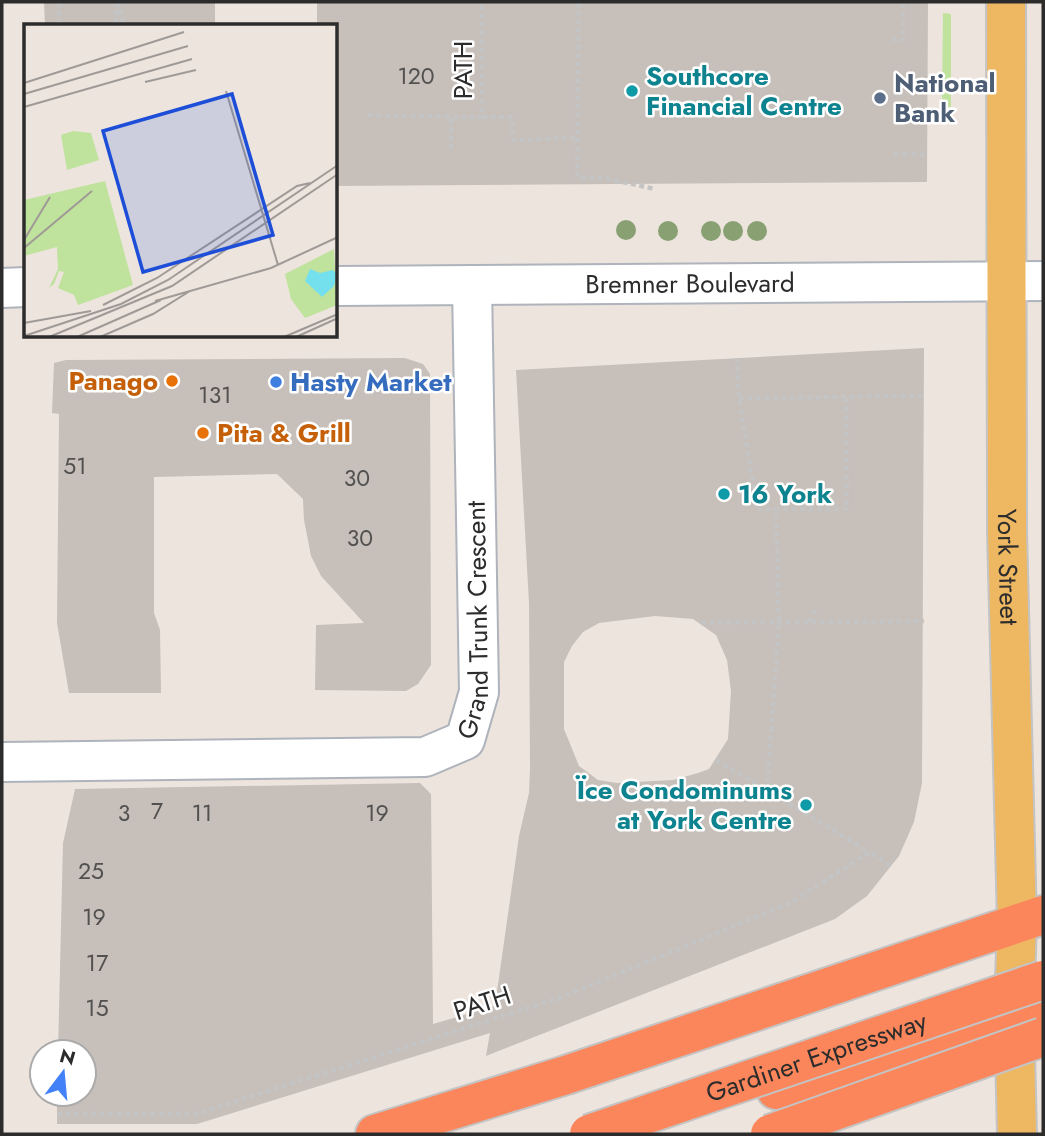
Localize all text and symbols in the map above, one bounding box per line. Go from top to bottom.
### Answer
inset map [24,24,338,338]
street label: PATH [444,41,482,99]
place label: Southcore Financial Centre [646,57,842,125]
house number: 120 [397,59,435,93]
place label: National Bank [894,64,995,132]
marker: Southcore Financial Centre [624,83,640,99]
marker: National Bank [872,90,888,106]
street label: Bremner Boulevard [585,264,795,303]
place label: Panago [68,362,158,400]
place label: Hasty Market [290,363,452,401]
marker: Panago [164,373,180,389]
marker: Hasty Market [268,374,284,390]
house number: 131 [198,378,232,412]
place label: Pita & Grill [217,414,351,452]
marker: Pita & Grill [195,425,211,441]
house number: 51 [63,449,87,483]
house number: 30 [344,461,370,495]
place label: 16 York [738,475,832,513]
marker: 16 York [716,486,732,502]
street label: Grand Trunk Crescent [447,500,498,744]
street label: York Street [988,509,1028,626]
house number: 30 [347,521,373,555]
place label: Ïce Condominums at York Centre [575,771,792,839]
house number: 7 [151,794,163,828]
house number: 3 [118,796,130,830]
house number: 11 [192,796,212,830]
house number: 19 [365,796,389,830]
marker: Ïce Condominums at York Centre [798,797,814,813]
house number: 25 [78,854,104,888]
house number: 19 [82,900,106,934]
house number: 17 [86,946,108,980]
street label: PATH [448,976,516,1030]
house number: 15 [85,991,109,1025]
street label: Gardiner Expressway [701,1002,932,1112]
north arrow [28,1038,98,1108]
text: N [57,1042,79,1072]

